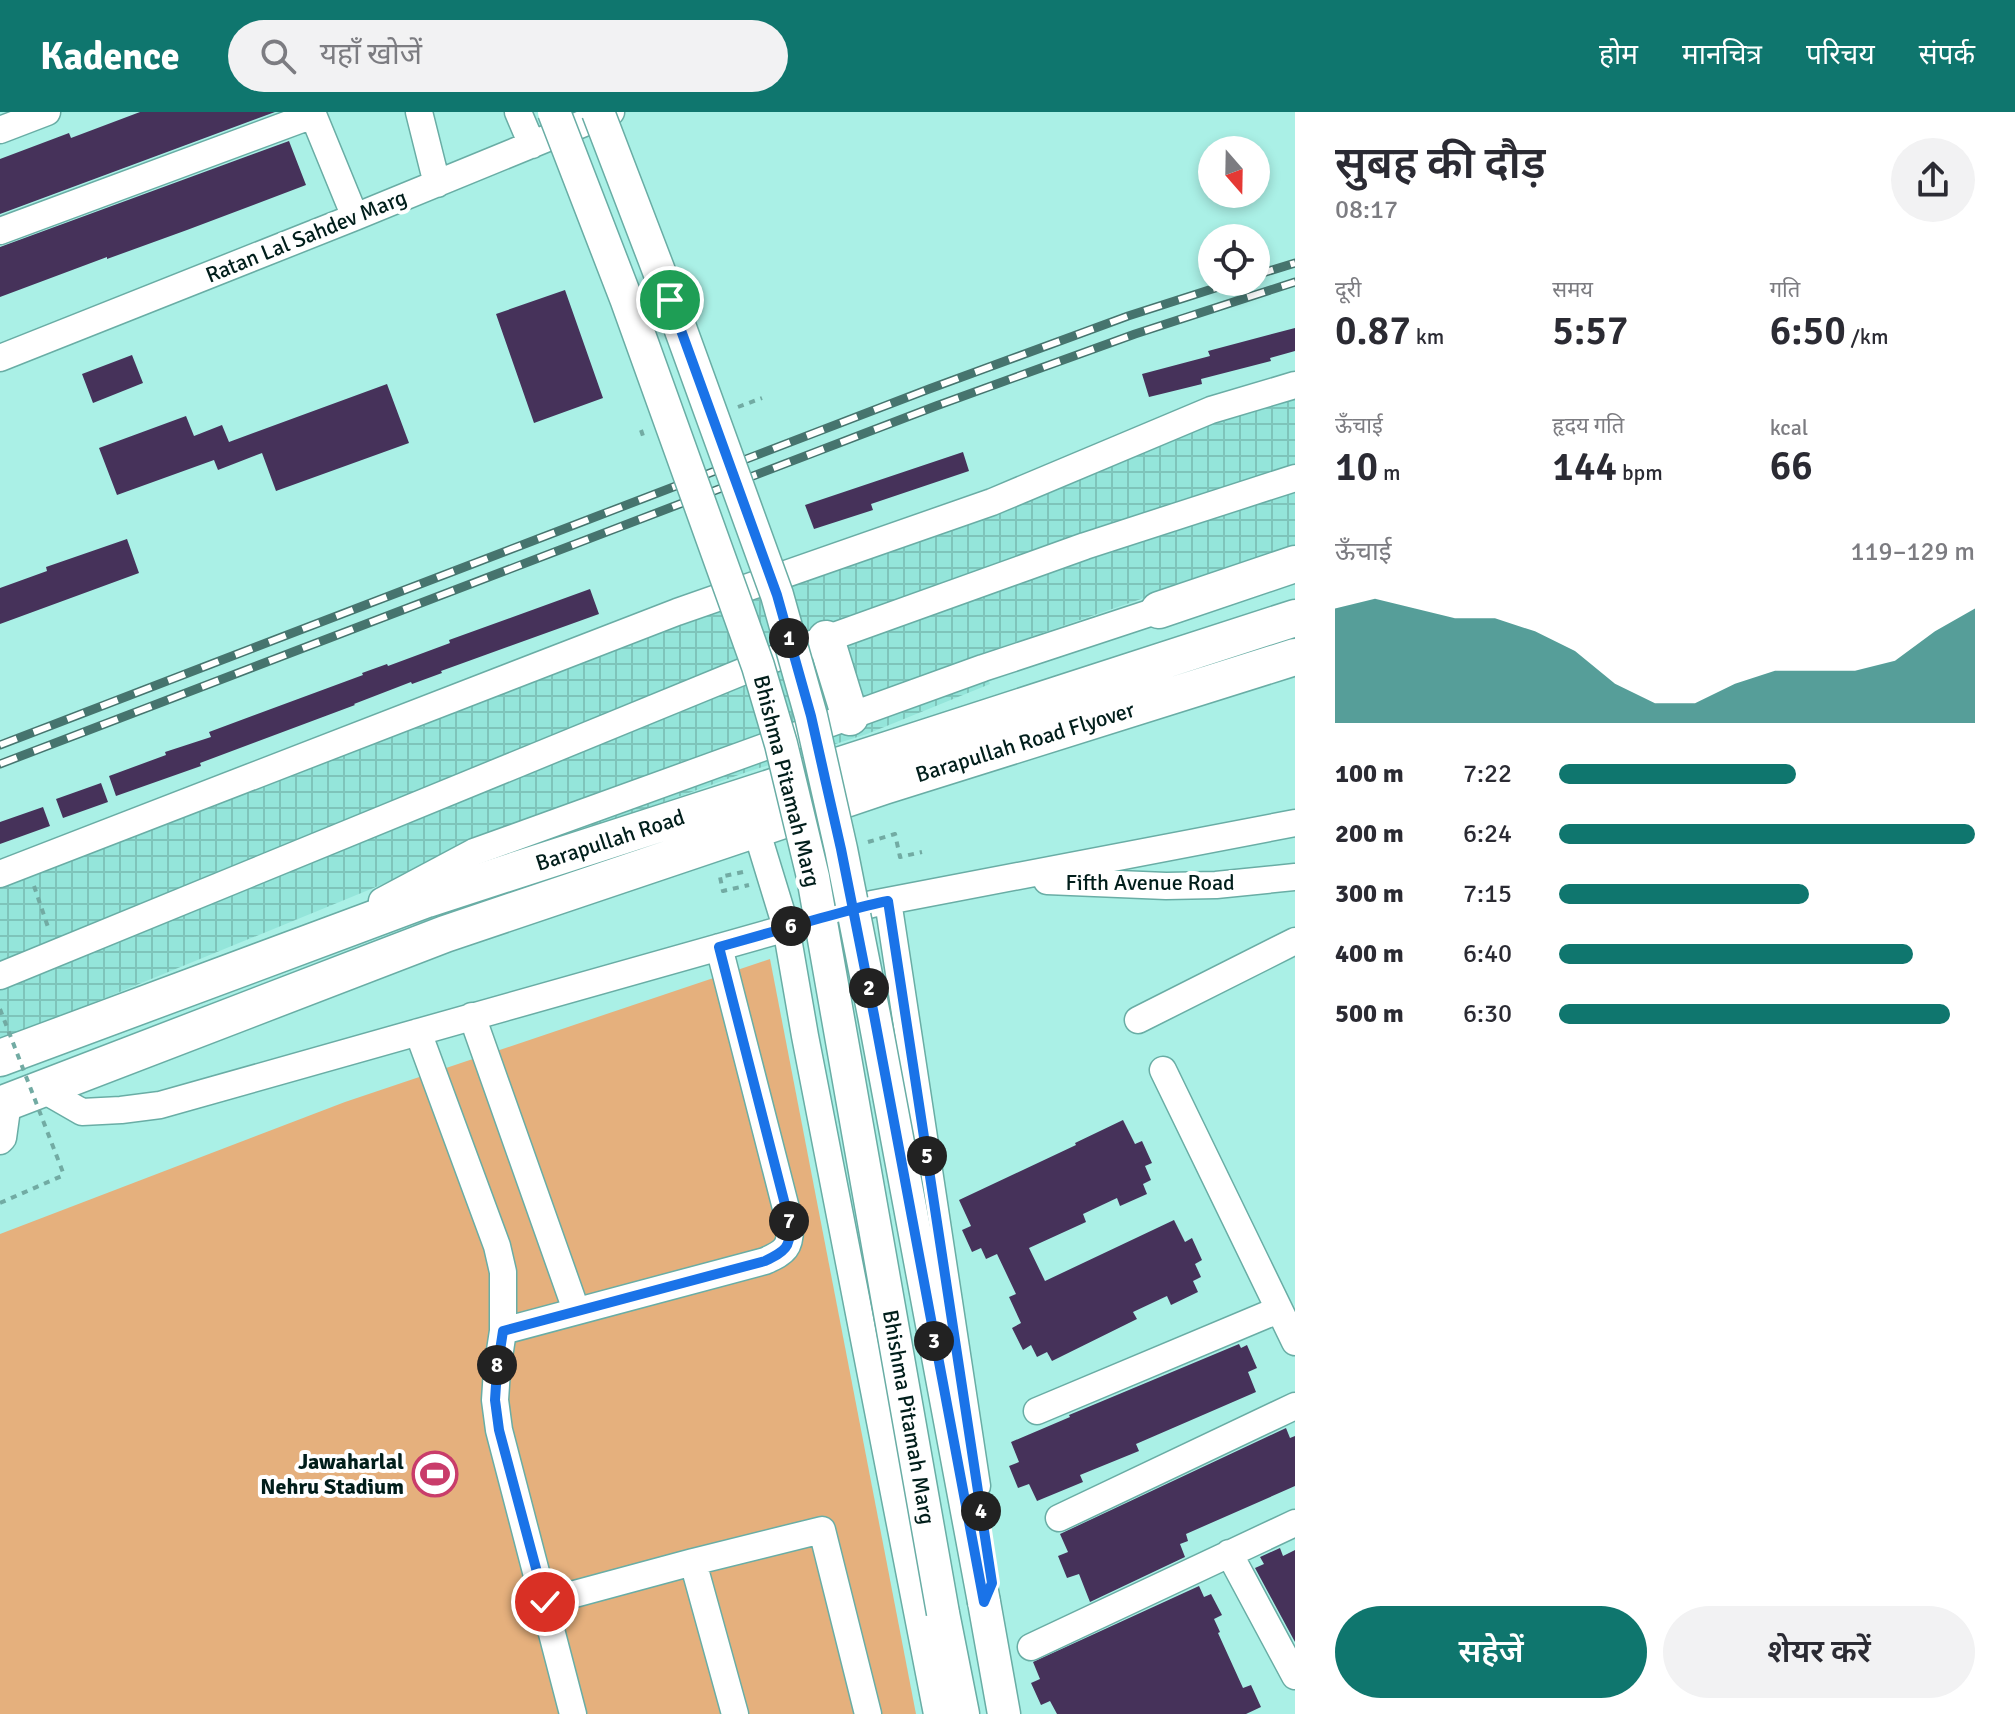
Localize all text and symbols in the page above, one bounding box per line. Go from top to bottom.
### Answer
search box [228,20,788,92]
text: Kadence [40,33,180,80]
icon: search [256,34,300,78]
text: यहाँ खोजें [320,36,422,73]
text: होम [1599,38,1638,72]
text: मानचित्र [1682,38,1762,72]
text: परिचय [1806,38,1875,72]
text: संपर्क [1919,38,1975,72]
north arrow [1198,136,1270,208]
map controls [1198,136,1270,296]
text: सुबह की दौड़ [1335,137,1546,191]
button: share [1891,138,1975,222]
street label: Ratan Lal Sahdev Marg [202,183,410,289]
text: 08:17 [1335,194,1398,226]
button: locate [1198,224,1270,296]
pin [636,266,704,334]
text: दूरी [1335,276,1361,303]
text: समय [1552,276,1593,303]
text: गति [1770,276,1800,303]
icon: arrive [648,278,692,322]
text: 0.87 [1335,306,1411,356]
text: 5:57 [1552,306,1628,356]
text: 6:50 [1770,306,1846,356]
text: km [1411,323,1444,350]
text: /km [1846,323,1888,350]
text: ऊँचाई [1335,412,1383,439]
text: हृदय गति [1552,412,1624,439]
text: kcal [1770,414,1808,441]
text: 66 [1770,441,1813,491]
text: 10 [1335,442,1378,492]
text: 144 [1552,442,1617,492]
text: m [1378,459,1401,486]
text: bpm [1617,459,1663,486]
text: ऊँचाई [1335,536,1391,568]
text: 119–129 m [1851,536,1975,568]
pin: 1 [769,618,809,658]
text: 1 [783,624,795,651]
street label: Bhishma Pitamah Marg [748,672,826,890]
street label: Barapullah Road Flyover [912,696,1138,788]
text: 100 m [1335,758,1404,790]
text: 7:22 [1463,758,1512,790]
street label: Barapullah Road [532,803,688,877]
text: 200 m [1335,818,1404,850]
text: 6:24 [1463,818,1512,850]
street label: Fifth Avenue Road [1065,869,1235,896]
text: 300 m [1335,878,1404,910]
text: 7:15 [1463,878,1512,910]
pin: 6 [771,906,811,946]
text: 6 [785,912,797,939]
text: 400 m [1335,938,1404,970]
text: 6:40 [1463,938,1512,970]
pin: 2 [849,968,889,1008]
text: 2 [863,974,875,1001]
text: 500 m [1335,998,1404,1030]
text: 6:30 [1463,998,1512,1030]
pin: 5 [907,1136,947,1176]
text: 5 [921,1142,933,1169]
pin: 7 [769,1201,809,1241]
text: 7 [783,1207,795,1234]
street label: Bhishma Pitamah Marg [877,1308,941,1526]
pin: 3 [914,1321,954,1361]
text: 3 [928,1327,940,1354]
pin: 8 [477,1345,517,1385]
text: 8 [491,1351,503,1378]
place label: Jawaharlal Nehru Stadium [260,1448,404,1500]
sports icon: Jawaharlal Nehru Stadium [411,1450,459,1498]
pin: 4 [961,1491,1001,1531]
text: 4 [975,1497,987,1524]
pin [511,1568,579,1636]
icon: check [523,1580,567,1624]
button: सहेजें [1335,1606,1647,1698]
button: शेयर करें [1663,1606,1975,1698]

